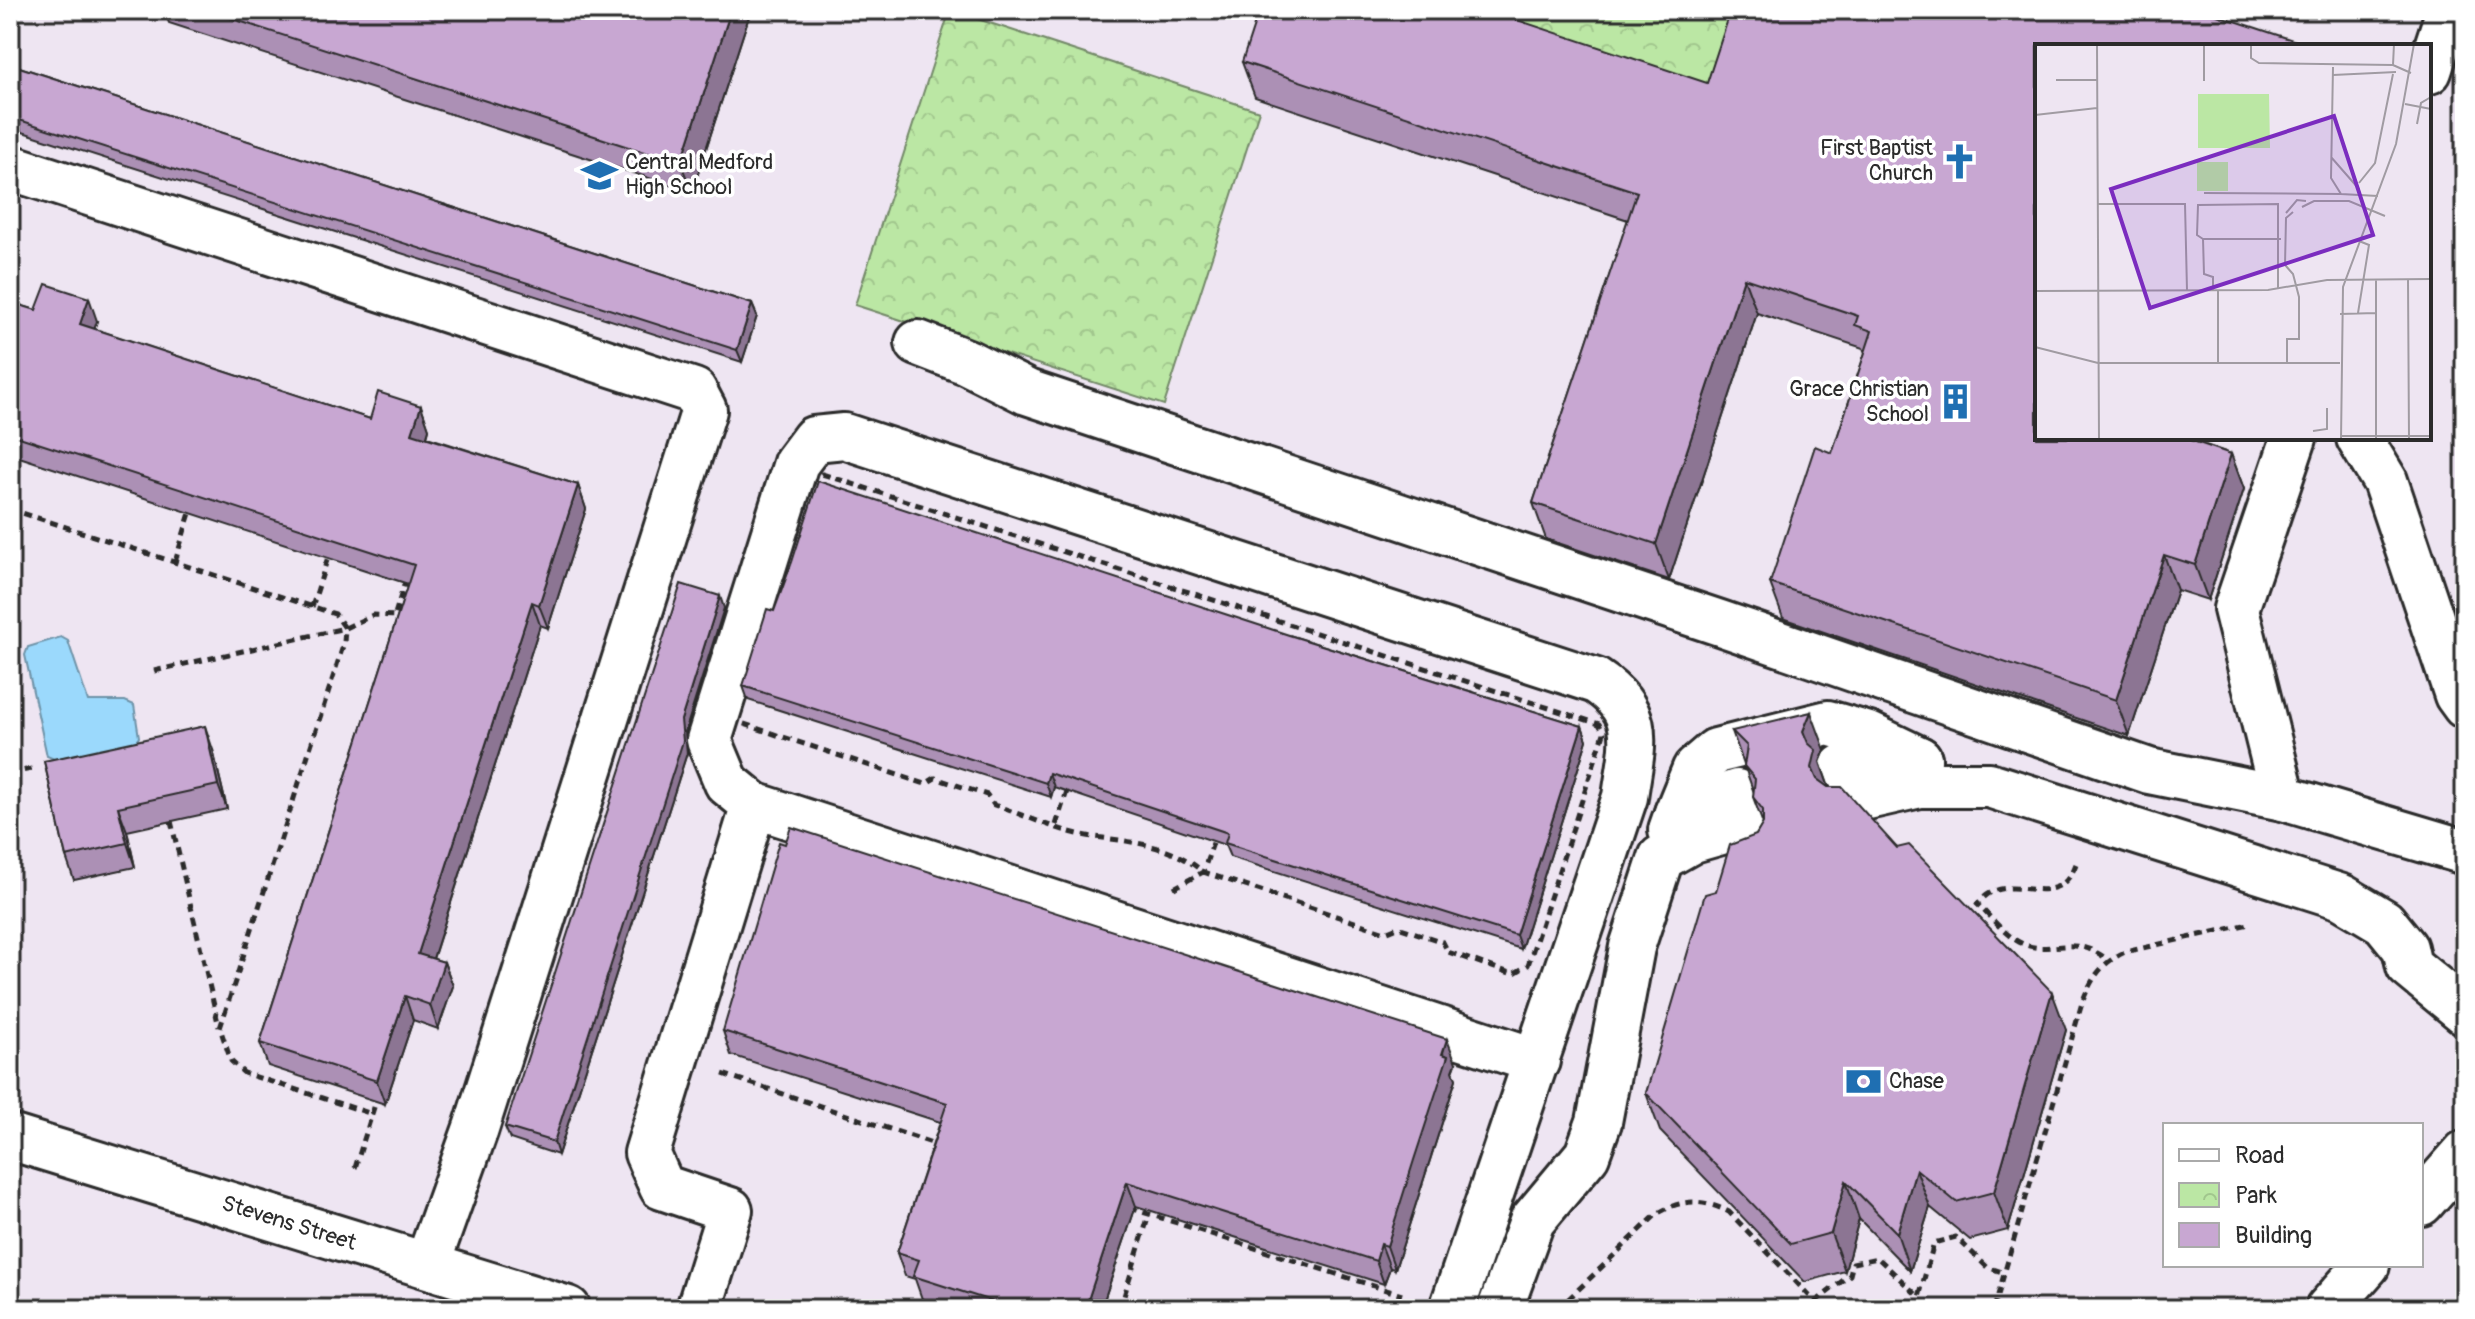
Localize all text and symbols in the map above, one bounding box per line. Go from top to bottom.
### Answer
inset map [2035,44,2431,440]
place label: First Baptist Church [1820,134,1933,187]
church icon: First Baptist Church [1940,142,1978,180]
place label: Central Medford High School [625,148,773,201]
school or university icon: Central Medford High School [580,156,618,194]
place label: Grace Christian School [1789,375,1929,428]
building icon: Grace Christian School [1936,383,1974,421]
bank icon: Chase [1844,1062,1882,1100]
place label: Chase [1889,1067,1944,1095]
legend [2163,1123,2423,1267]
text: Road [2235,1141,2285,1170]
text: Park [2235,1181,2277,1210]
street label: Stevens Street [218,1189,360,1257]
text: Building [2235,1221,2312,1250]

